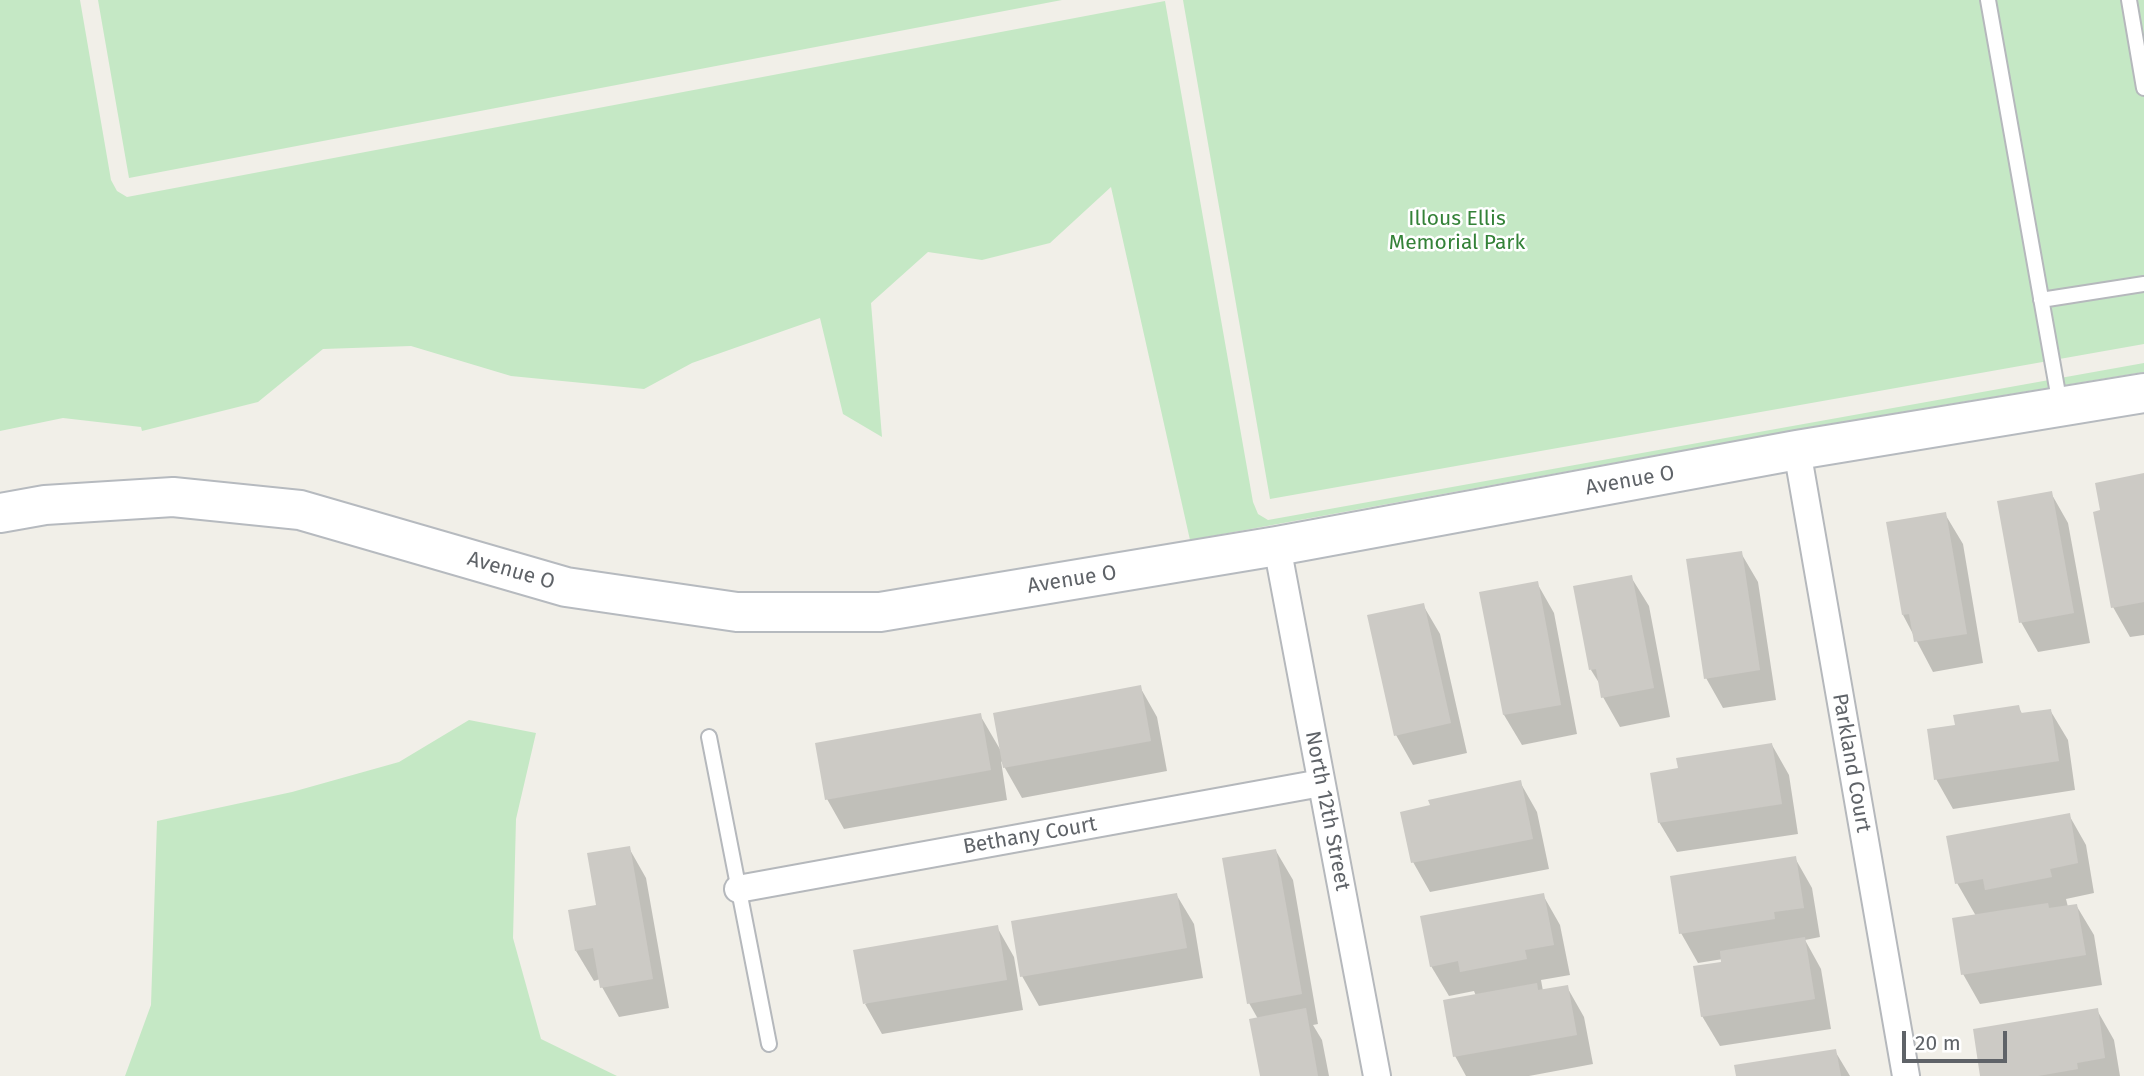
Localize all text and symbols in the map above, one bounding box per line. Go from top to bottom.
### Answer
park label: Illous Ellis Memorial Park [1389,206,1525,256]
street label: Avenue O [1584,461,1676,501]
street label: Avenue O [464,547,558,595]
street label: Avenue O [1026,561,1118,599]
street label: Parkland Court [1826,692,1876,834]
street label: North 12th Street [1299,729,1355,893]
street label: Bethany Court [961,812,1099,860]
scale bar [1906,1016,2011,1060]
text: 20 m [1915,1030,1961,1056]

